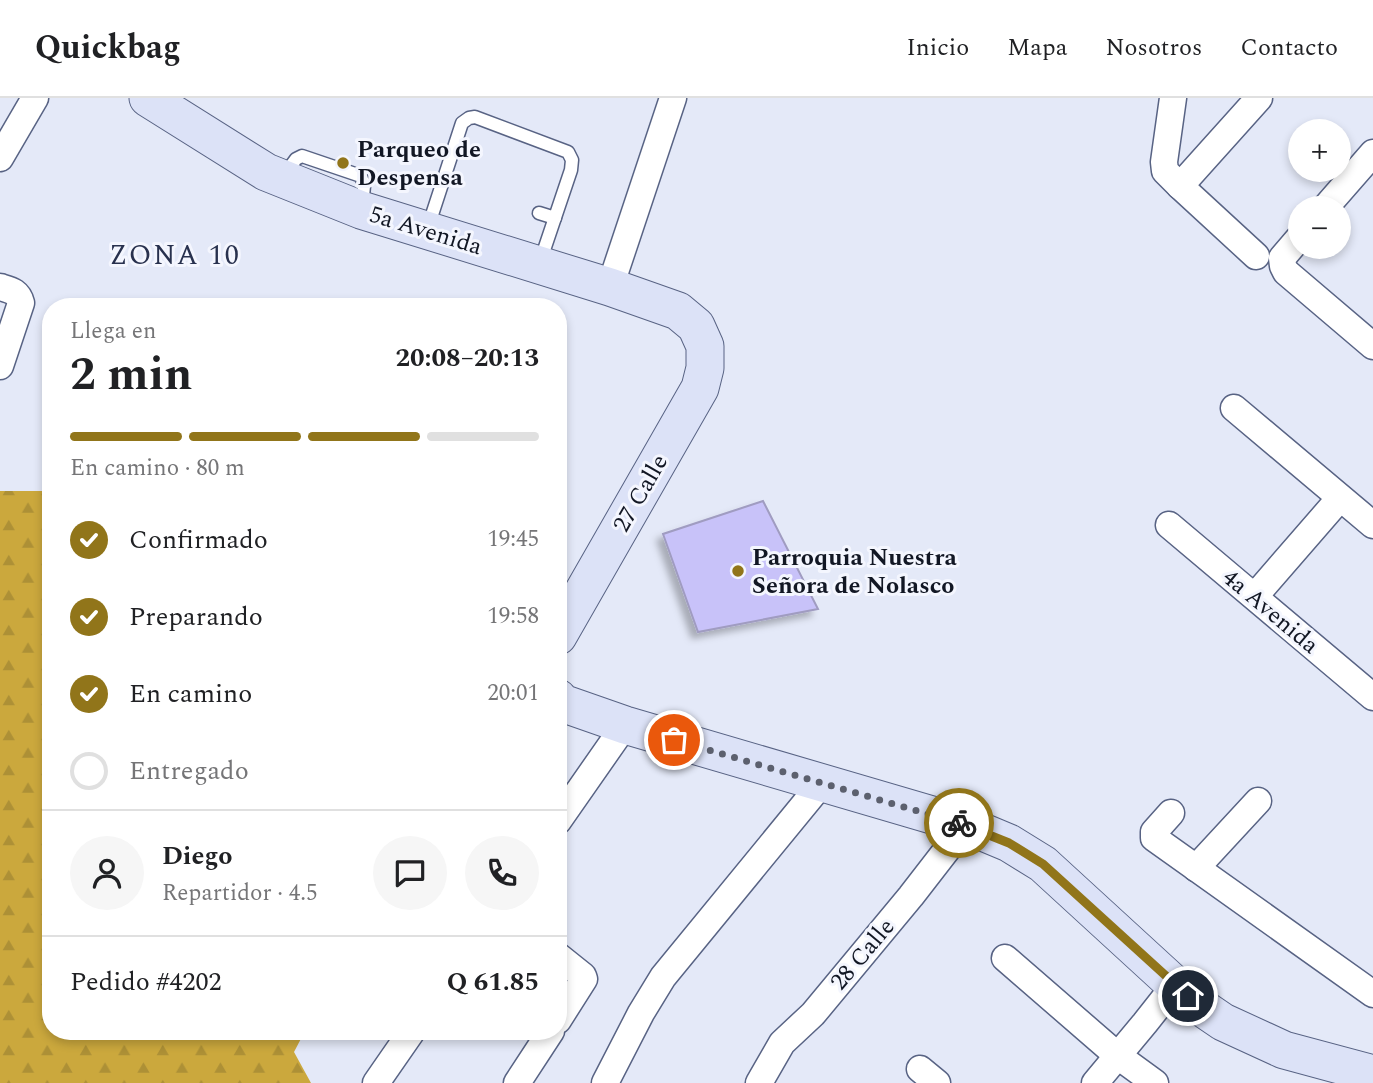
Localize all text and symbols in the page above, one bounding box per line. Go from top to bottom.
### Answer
text: Quickbag [35,23,181,73]
text: Inicio [906,30,969,66]
text: Mapa [1007,30,1067,66]
text: Nosotros [1105,30,1202,66]
text: Contacto [1240,30,1338,66]
map controls [1288,119,1351,259]
button: + [1288,119,1351,182]
place label: Parqueo de Despensa [357,132,481,196]
marker: Parqueo de Despensa [335,155,351,171]
button: − [1288,196,1351,259]
street label: 5a Avenida [365,197,487,265]
district label: ZONA 10 [109,234,241,277]
text: Llega en [70,314,156,349]
text: 20:08–20:13 [395,338,539,378]
text: 2 min [70,340,192,410]
street label: 27 Calle [604,448,678,539]
text: En camino · 80 m [70,451,245,486]
text: Confirmado [129,520,268,560]
icon: check [70,521,108,559]
text: 19:45 [487,522,539,557]
place label: Parroquia Nuestra Señora de Nolasco [752,540,957,604]
street label: 4a Avenida [1214,561,1327,663]
marker: Parroquia Nuestra Señora de Nolasco [730,563,746,579]
text: Preparando [129,597,263,637]
icon: check [70,598,108,636]
text: 19:58 [487,599,539,634]
text: En camino [129,674,252,714]
icon: check [70,675,108,713]
text: 20:01 [487,676,539,711]
pin [644,710,704,770]
icon: bag [655,721,693,759]
text: Entregado [129,751,249,791]
courier [924,788,994,858]
icon: bike [940,804,978,842]
button: person [70,836,144,910]
text: Diego [162,836,233,876]
button: chat [373,836,447,910]
button: phone [465,836,539,910]
text: Repartidor · 4.5 [162,876,318,911]
street label: 28 Calle [822,911,904,999]
text: Pedido #4202 [70,962,221,1002]
text: Q 61.85 [447,962,539,1002]
pin [1158,966,1218,1026]
icon: home [1169,977,1207,1015]

